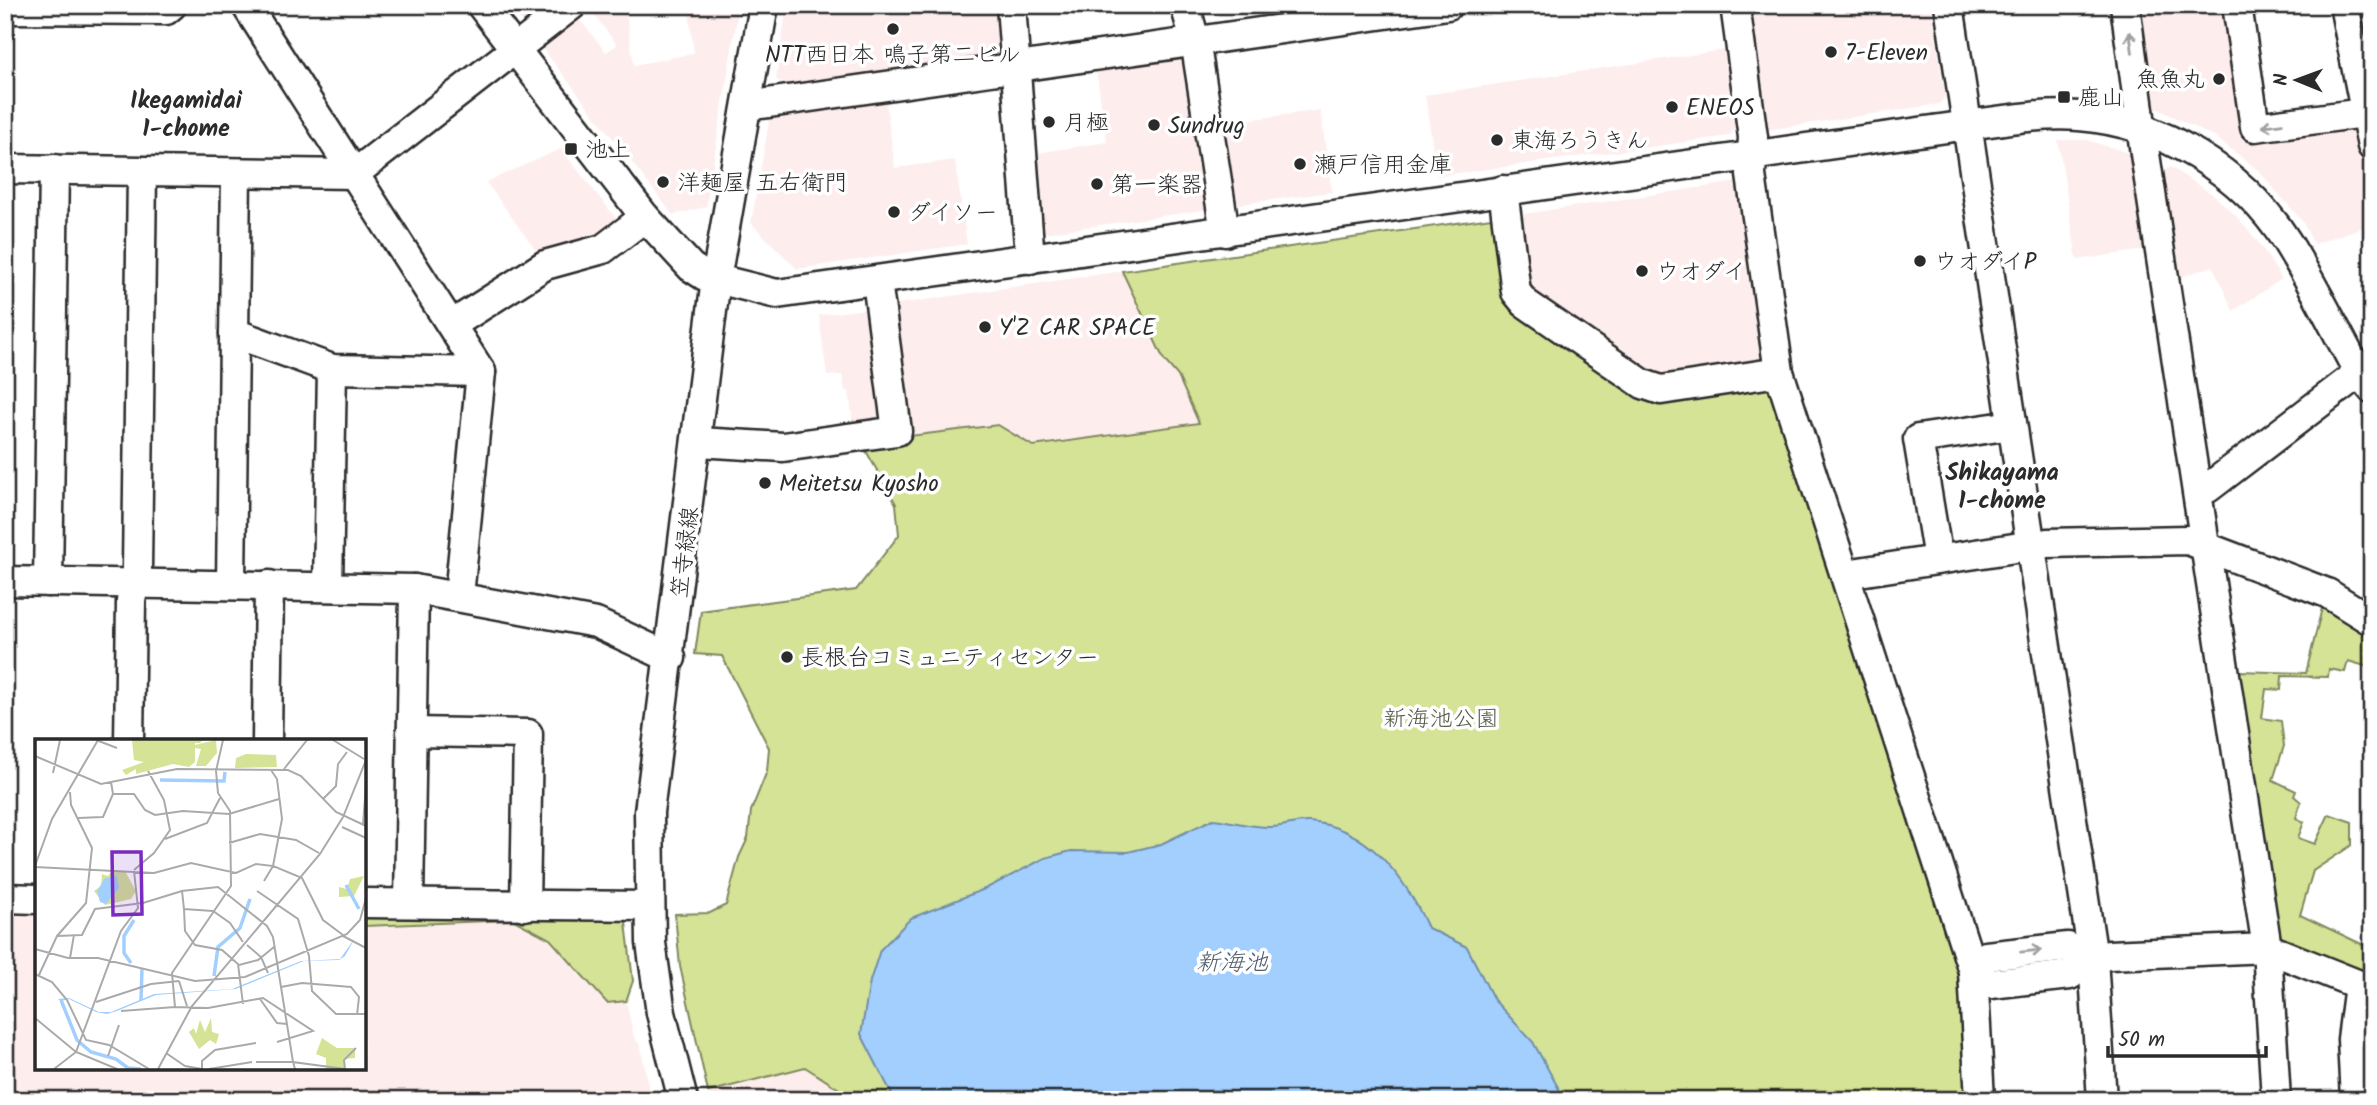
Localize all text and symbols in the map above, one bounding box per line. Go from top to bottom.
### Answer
marker: NTT西日本 鳴子第二ビル [885,21,901,37]
one-way arrow [2124,31,2137,54]
place label: 7-Eleven [1845,36,1928,72]
place label: NTT西日本 鳴子第二ビル [765,38,1021,74]
marker: 7-Eleven [1823,44,1839,60]
north arrow [2262,46,2332,116]
place label: 魚魚丸 [2136,63,2205,99]
marker: 魚魚丸 [2211,71,2227,87]
text: N [2267,73,2297,86]
place label: 鹿山 [2078,81,2124,117]
district label: Ikegamidai 1-chome [130,82,243,149]
marker: 鹿山 [2056,89,2072,105]
place label: ENEOS [1686,91,1755,127]
marker: ENEOS [1664,99,1680,115]
place label: 月極 [1063,106,1109,142]
place label: Sundrug [1168,109,1245,145]
marker: 月極 [1041,114,1057,130]
marker: Sundrug [1146,117,1162,133]
one-way arrow [2261,118,2283,131]
place label: 東海ろうきん [1511,124,1649,160]
marker: 東海ろうきん [1489,132,1505,148]
place label: 池上 [585,133,631,169]
marker: 池上 [563,141,579,157]
place label: 瀬戸信用金庫 [1314,148,1452,184]
marker: 瀬戸信用金庫 [1292,156,1308,172]
place label: 洋麺屋 五右衛門 [677,166,847,202]
place label: 第一楽器 [1111,168,1203,204]
marker: 洋麺屋 五右衛門 [655,174,671,190]
marker: 第一楽器 [1089,176,1105,192]
place label: ダイソー [908,196,998,232]
marker: ダイソー [886,204,902,220]
place label: ウオダイP [1934,245,2037,281]
marker: ウオダイP [1912,253,1928,269]
place label: ウオダイ [1656,255,1746,291]
marker: ウオダイ [1634,263,1650,279]
place label: Y'Z CAR SPACE [999,311,1156,347]
marker: Y'Z CAR SPACE [977,319,993,335]
district label: Shikayama 1-chome [1945,454,2059,521]
place label: Meitetsu Kyosho [779,467,939,503]
marker: Meitetsu Kyosho [757,475,773,491]
street label: 笠寺緑線 [663,504,709,600]
place label: 長根台コミュニティセンター [801,641,1099,677]
marker: 長根台コミュニティセンター [779,649,795,665]
park label: 新海池公園 [1384,702,1499,738]
inset map [35,739,366,1070]
water label: 新海池 [1196,944,1269,983]
one-way arrow [2019,945,2041,958]
scale bar [2108,1014,2265,1058]
text: 50 m [2118,1024,2165,1057]

